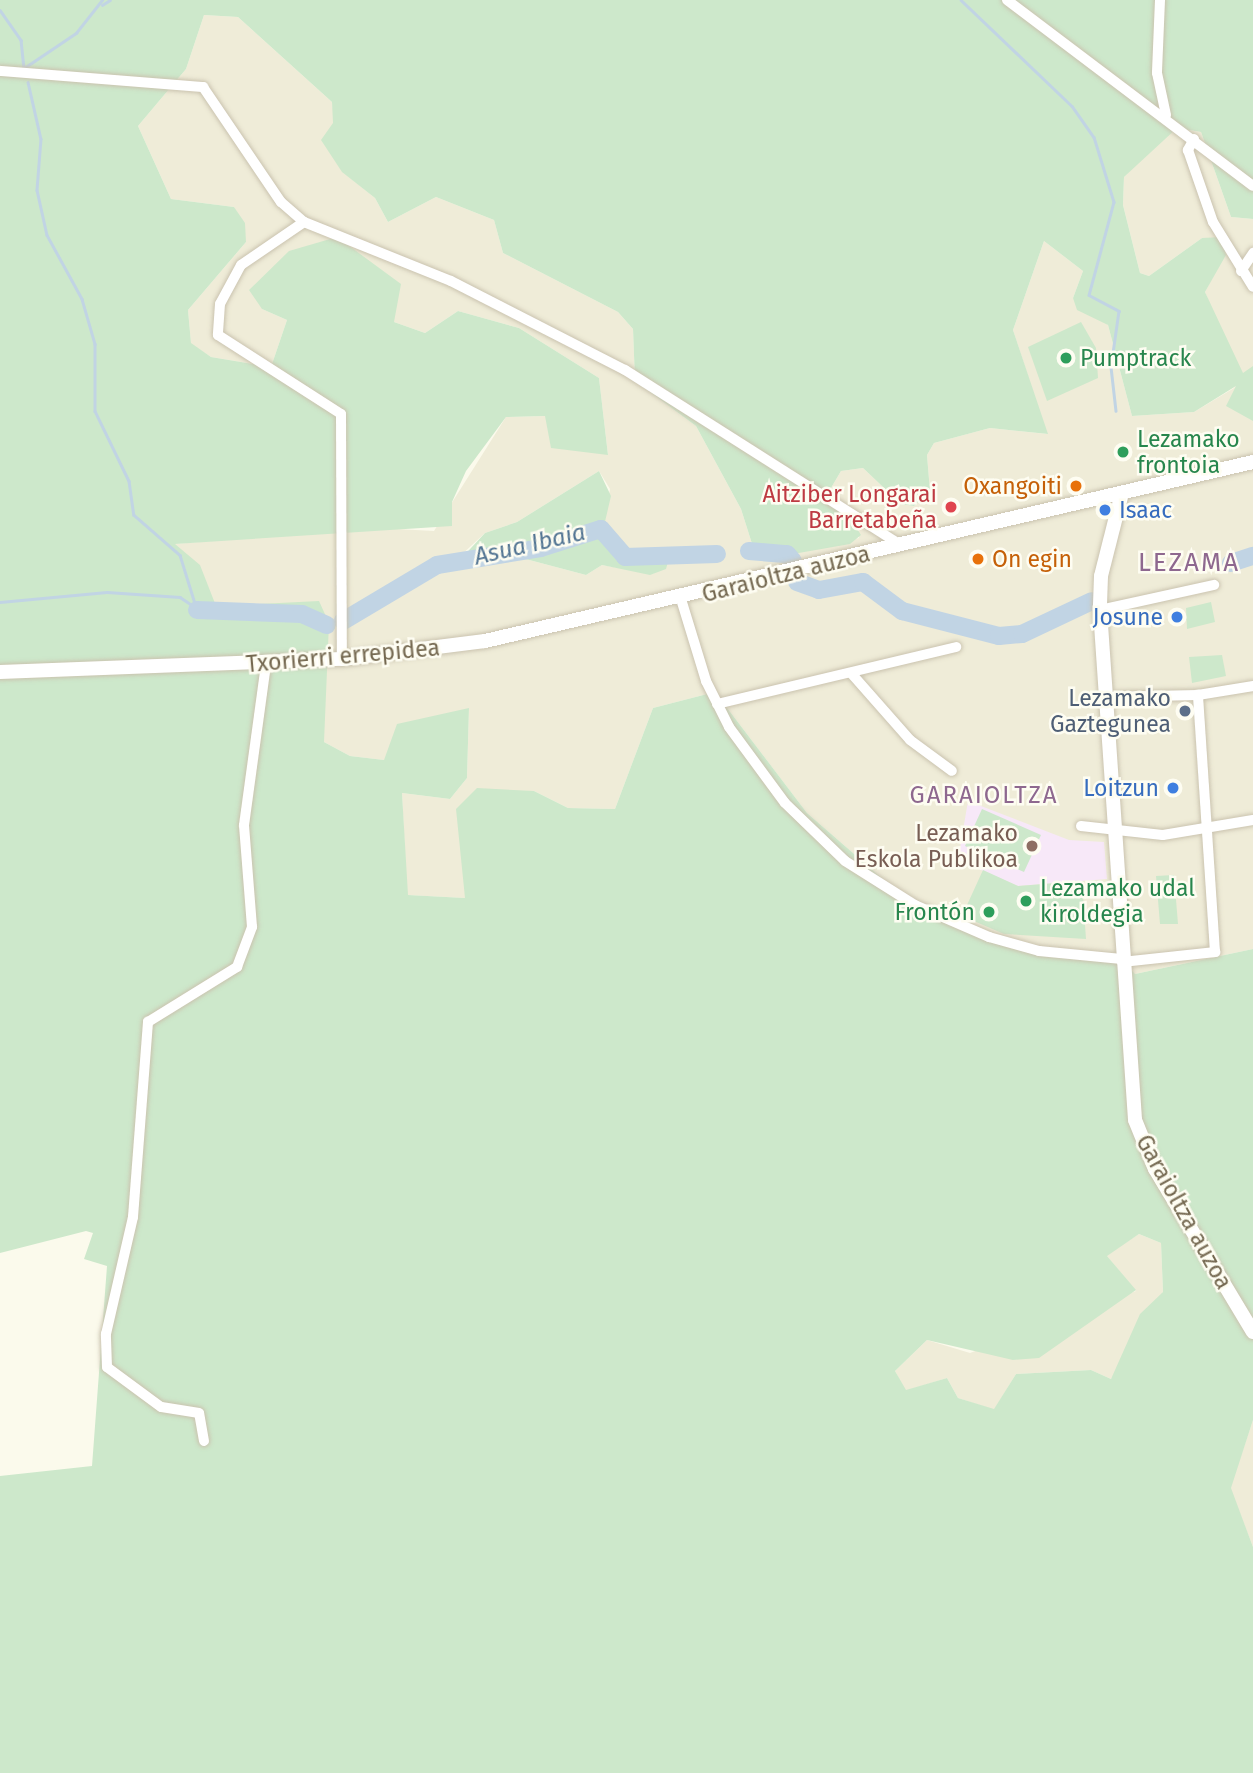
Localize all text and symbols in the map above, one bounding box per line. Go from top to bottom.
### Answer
place label: Pumptrack [1080,344,1191,372]
marker: Pumptrack [1058,350,1074,366]
place label: Lezamako frontoia [1137,425,1240,479]
marker: Lezamako frontoia [1115,444,1131,460]
place label: Oxangoiti [963,472,1062,500]
marker: Oxangoiti [1068,478,1084,494]
place label: Aitziber Longarai Barretabeña [762,480,937,534]
place label: Isaac [1119,496,1172,524]
marker: Aitziber Longarai Barretabeña [943,499,959,515]
marker: Isaac [1097,502,1113,518]
water label: Asua Ibaia [472,518,588,572]
street label: Garaioltza auzoa [699,540,873,608]
place label: On egin [992,545,1072,573]
district label: LEZAMA [1139,547,1239,579]
marker: On egin [970,551,986,567]
place label: Josune [1092,603,1163,631]
marker: Josune [1169,609,1185,625]
street label: Txorierri errepidea [245,634,441,678]
place label: Lezamako Gaztegunea [1050,684,1171,738]
marker: Lezamako Gaztegunea [1177,703,1193,719]
place label: Loitzun [1083,774,1159,802]
marker: Loitzun [1165,780,1181,796]
district label: GARAIOLTZA [911,782,1057,810]
place label: Lezamako Eskola Publikoa [855,819,1018,873]
marker: Lezamako Eskola Publikoa [1024,838,1040,854]
place label: Lezamako udal kiroldegia [1040,874,1195,928]
marker: Lezamako udal kiroldegia [1018,893,1034,909]
place label: Frontón [895,898,975,926]
marker: Frontón [981,904,997,920]
street label: Garaioltza auzoa [1130,1130,1238,1294]

